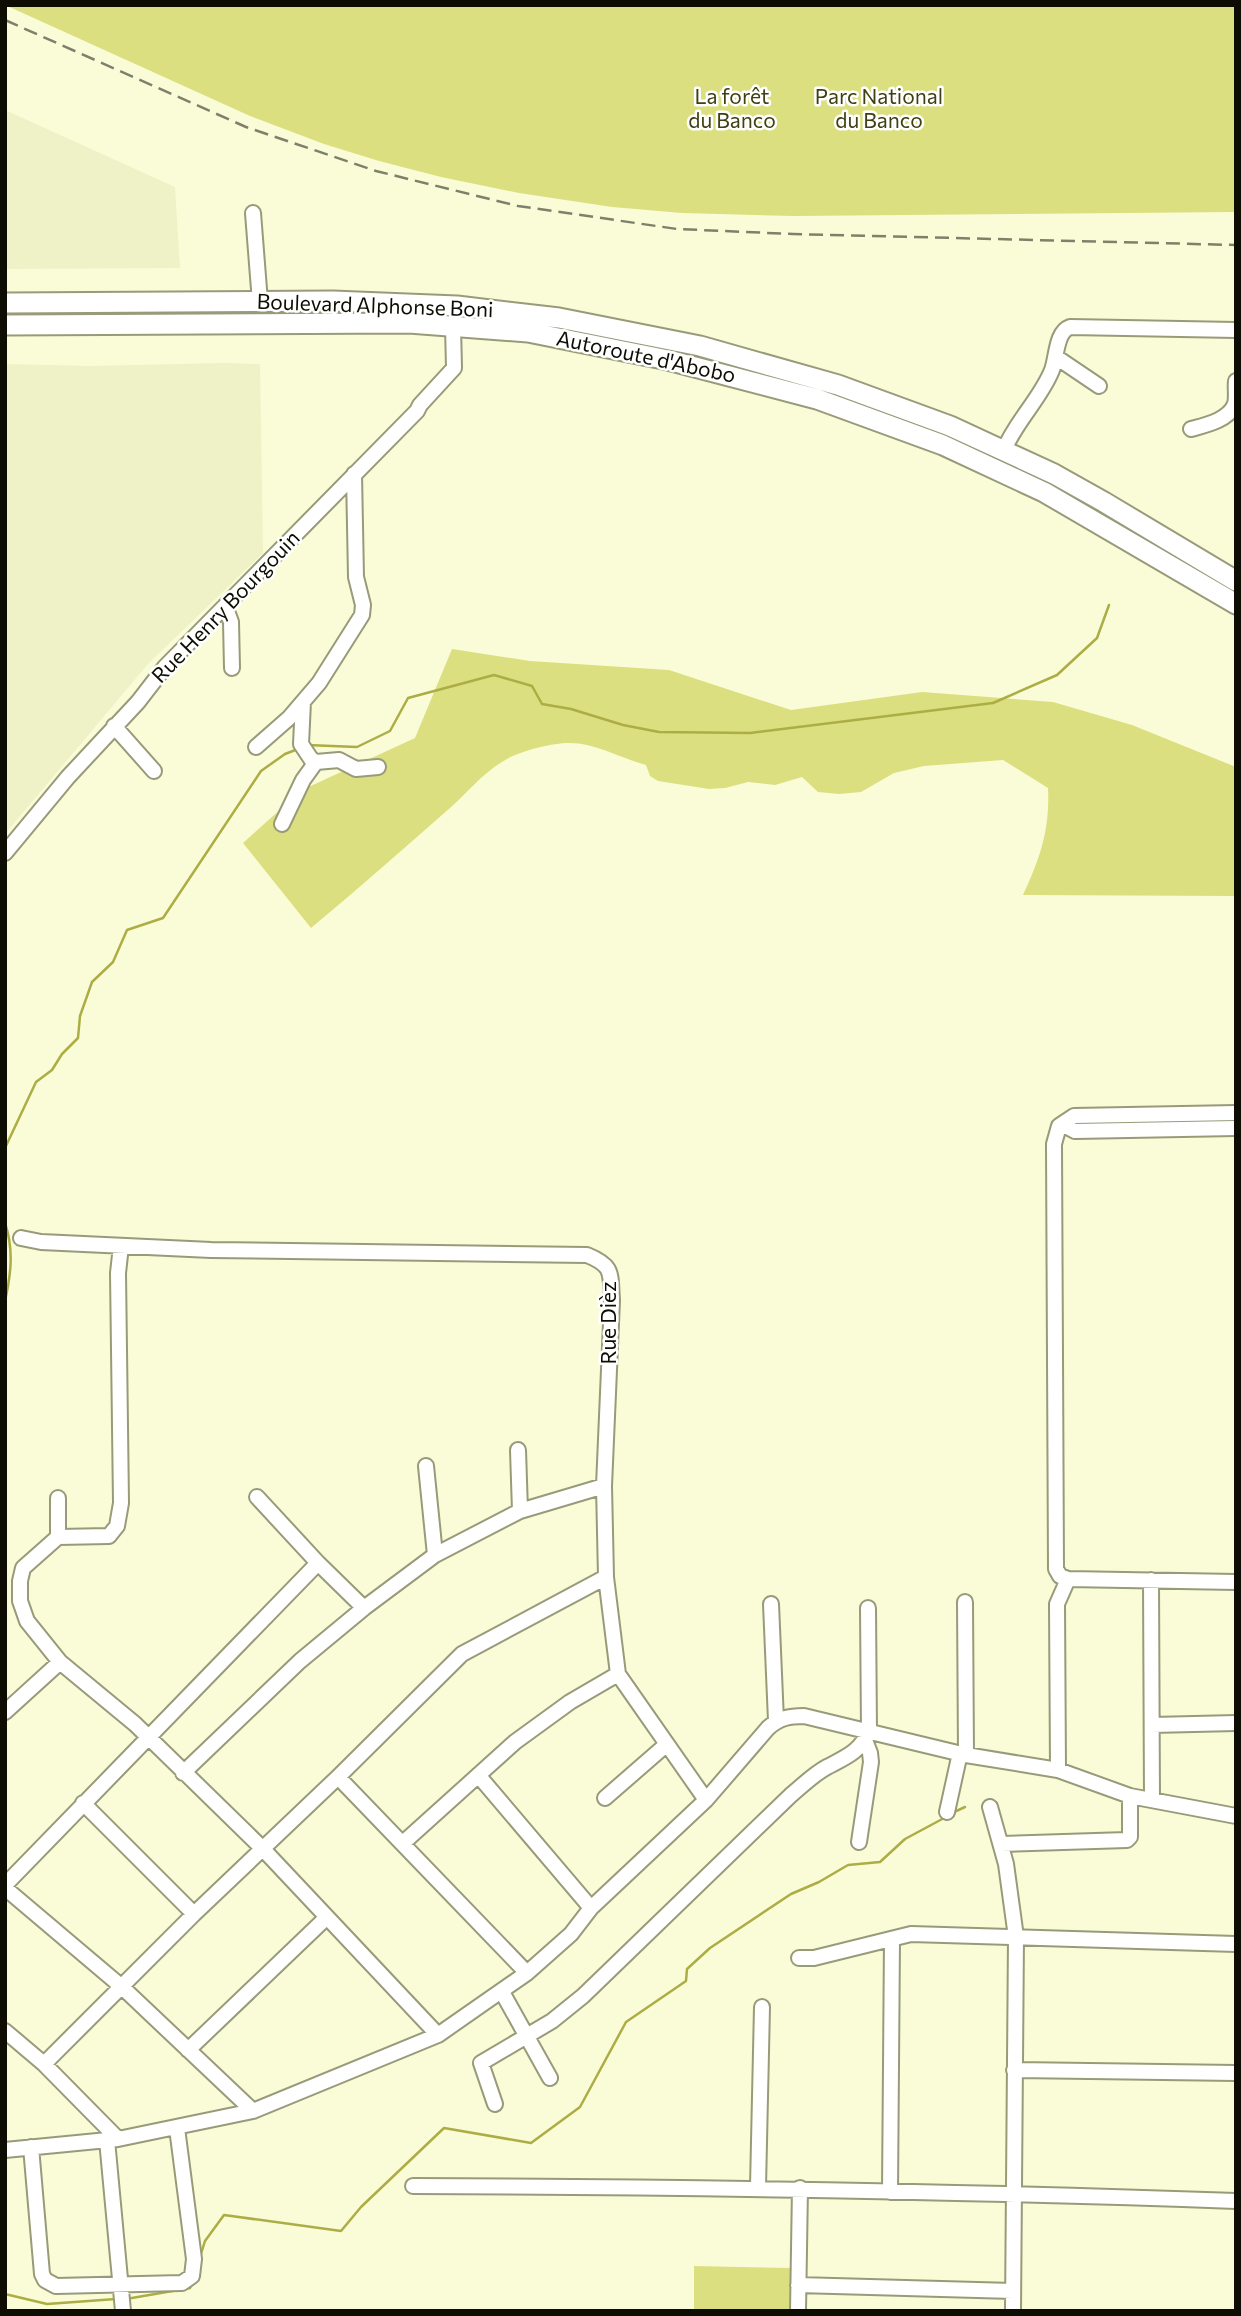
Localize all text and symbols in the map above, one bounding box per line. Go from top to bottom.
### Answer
park label: La forêt du Banco [688,83,776,132]
park label: Parc National du Banco [815,83,943,132]
street label: Boulevard Alphonse Boni [256,288,494,321]
street label: Autoroute d'Abobo [554,324,738,387]
street label: Rue Henry Bourgouin [146,525,304,687]
street label: Rue Dièz [595,1281,620,1365]

